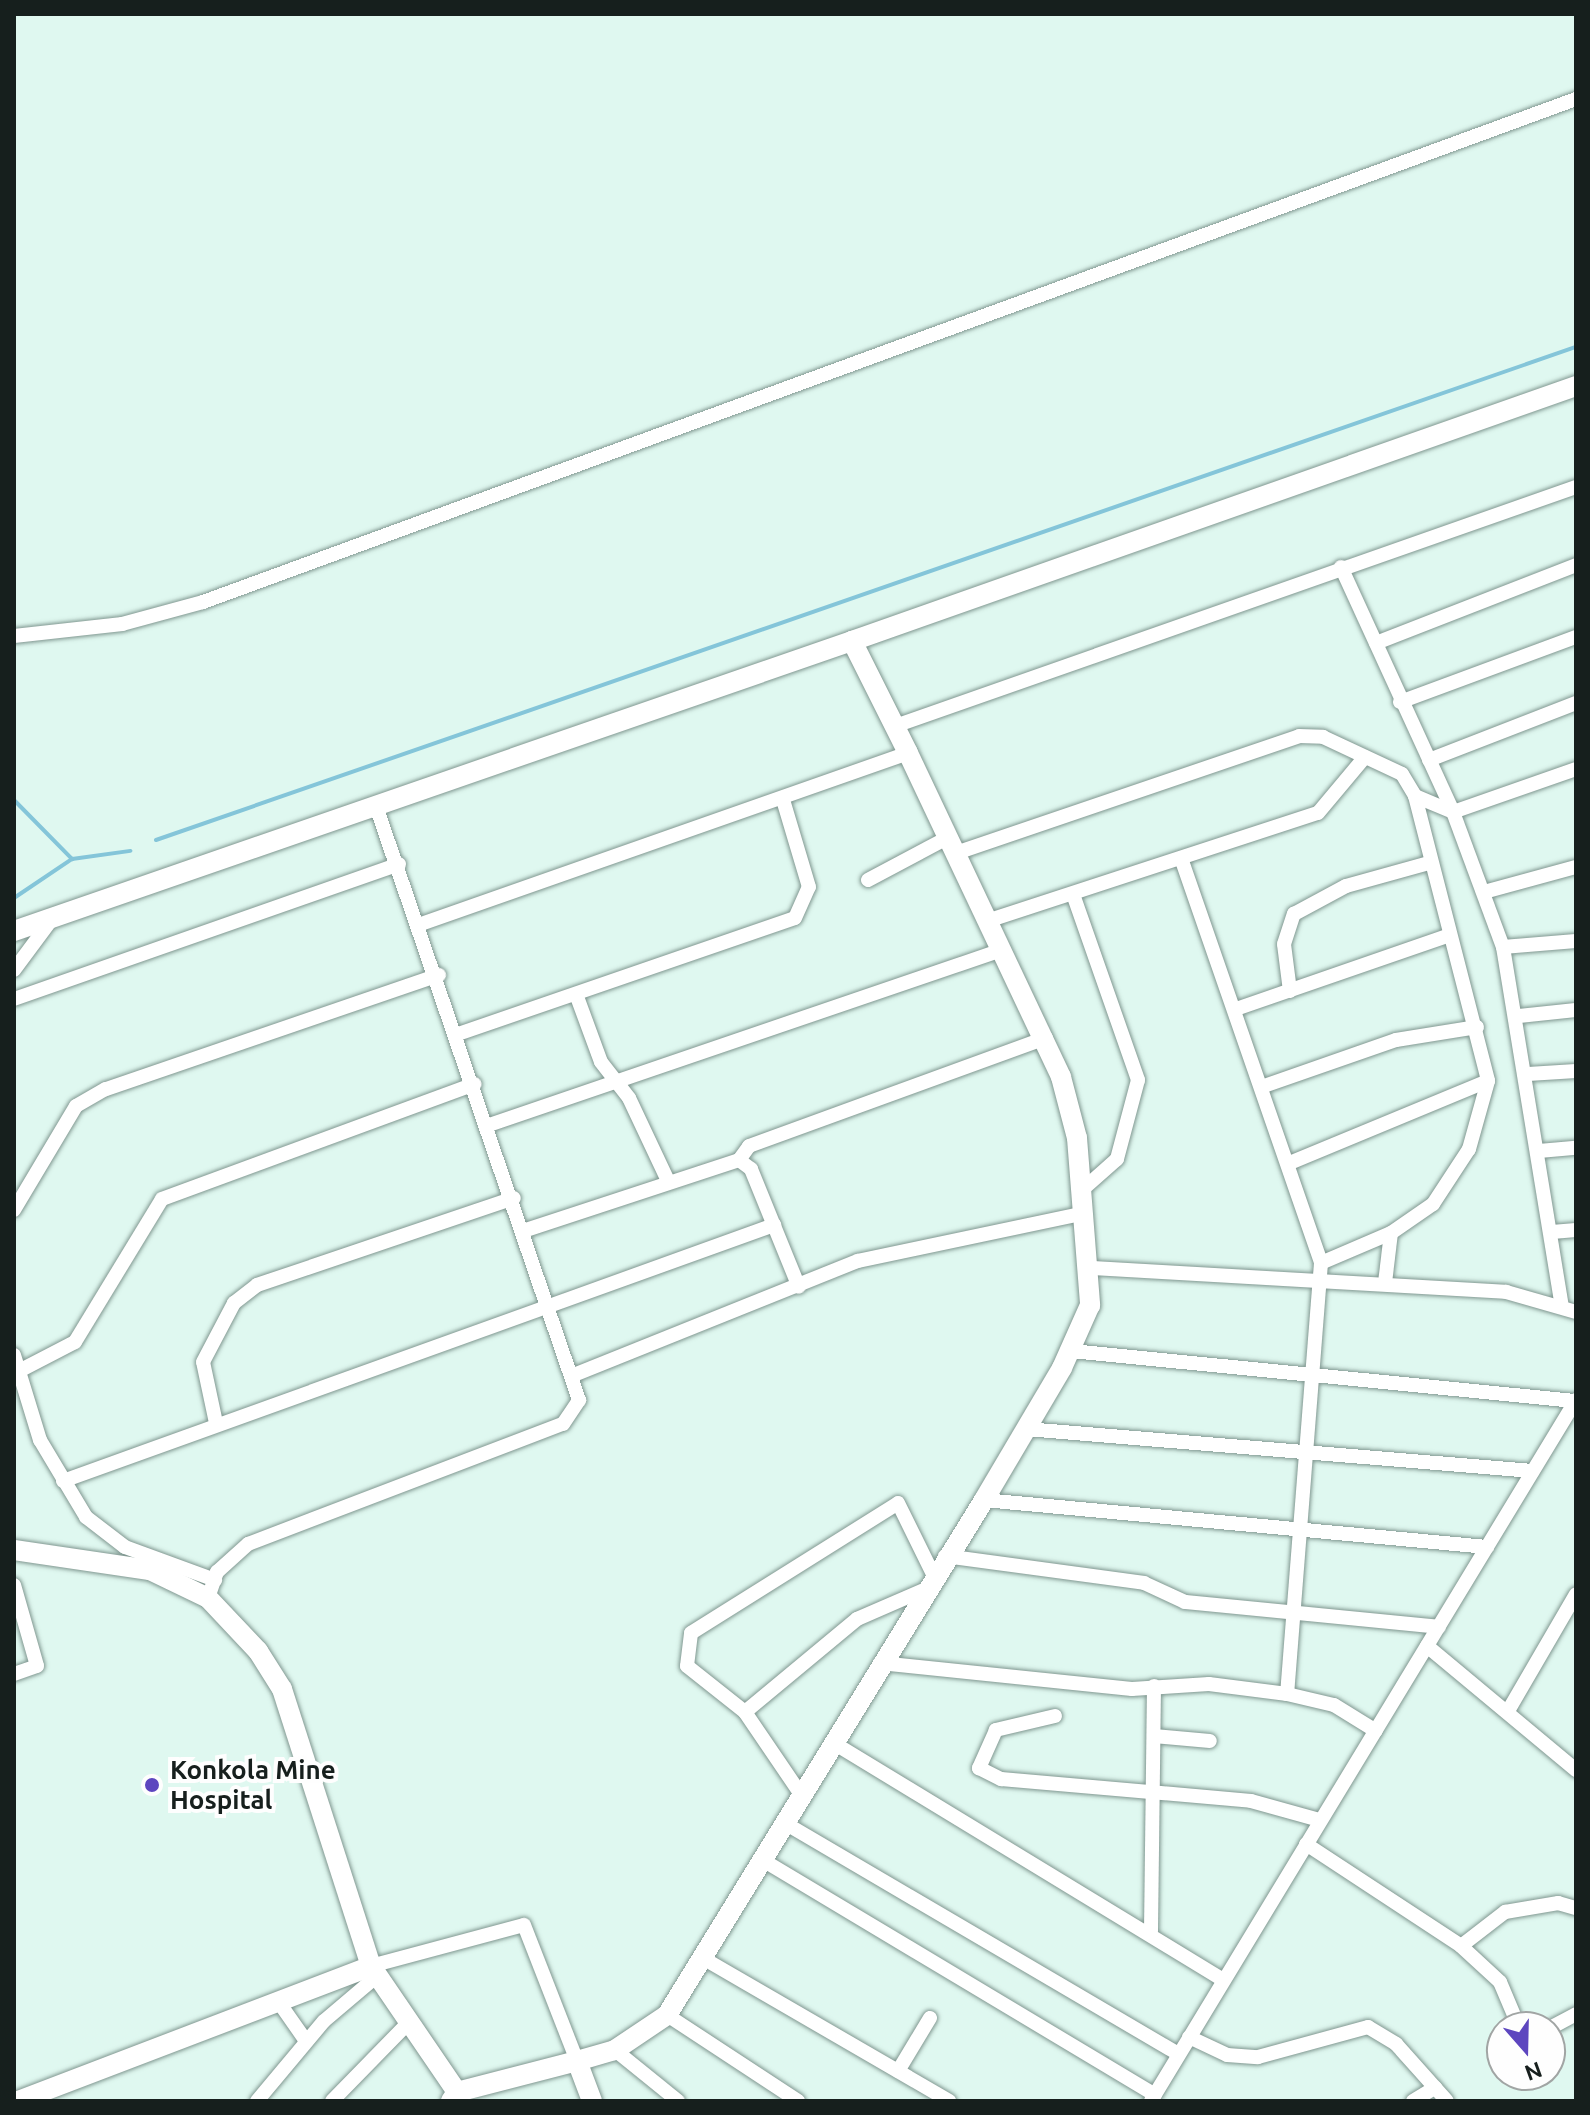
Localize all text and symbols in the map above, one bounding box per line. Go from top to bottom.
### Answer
place label: Konkola Mine Hospital [170,1754,336,1816]
marker: Konkola Mine Hospital [141,1774,163,1796]
north arrow [1486,2011,1566,2091]
text: N [1522,2058,1546,2087]

